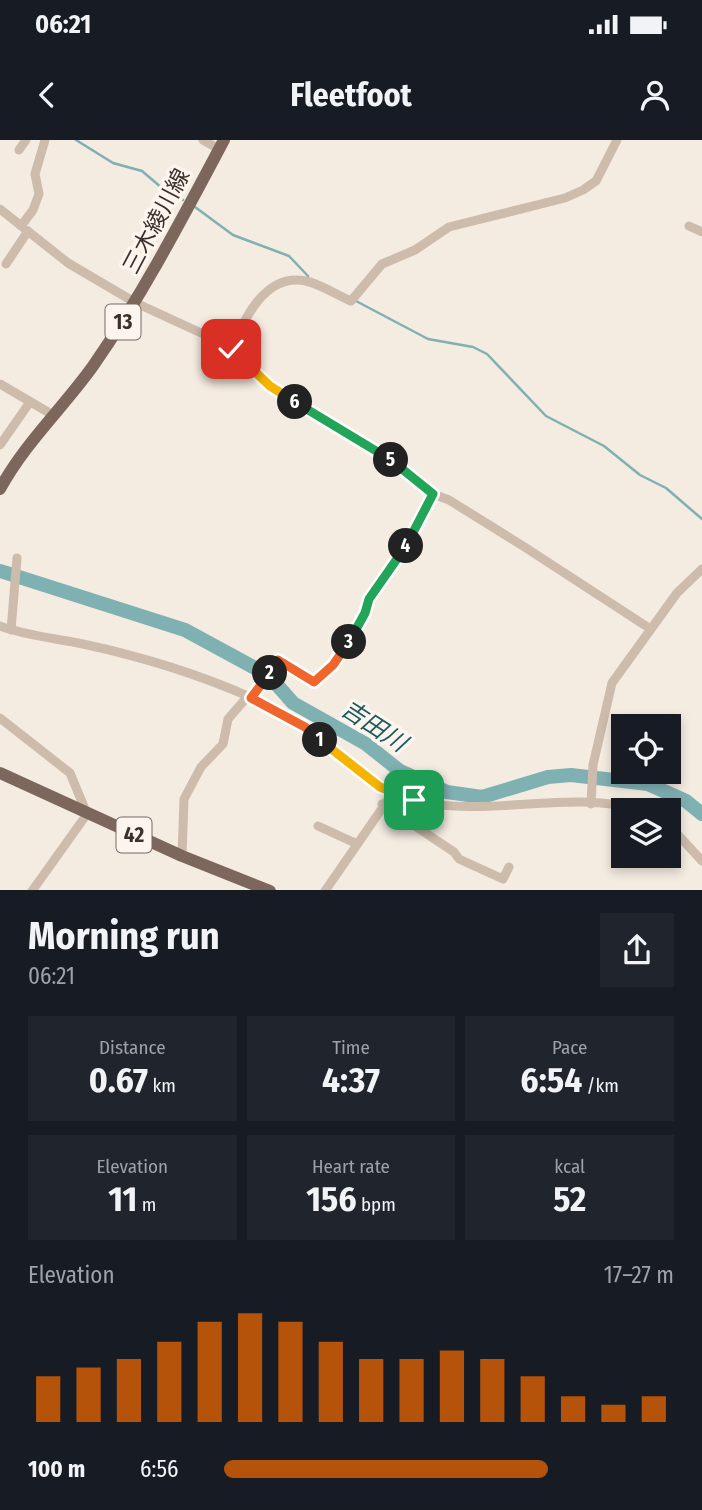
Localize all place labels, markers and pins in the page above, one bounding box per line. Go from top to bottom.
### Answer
pin [201,319,261,379]
pin: 6 [278,384,312,420]
pin: 5 [374,442,408,478]
pin: 4 [388,528,424,564]
pin: 3 [332,624,366,660]
pin: 2 [252,656,288,690]
pin: 1 [302,722,338,758]
pin [384,770,444,830]

